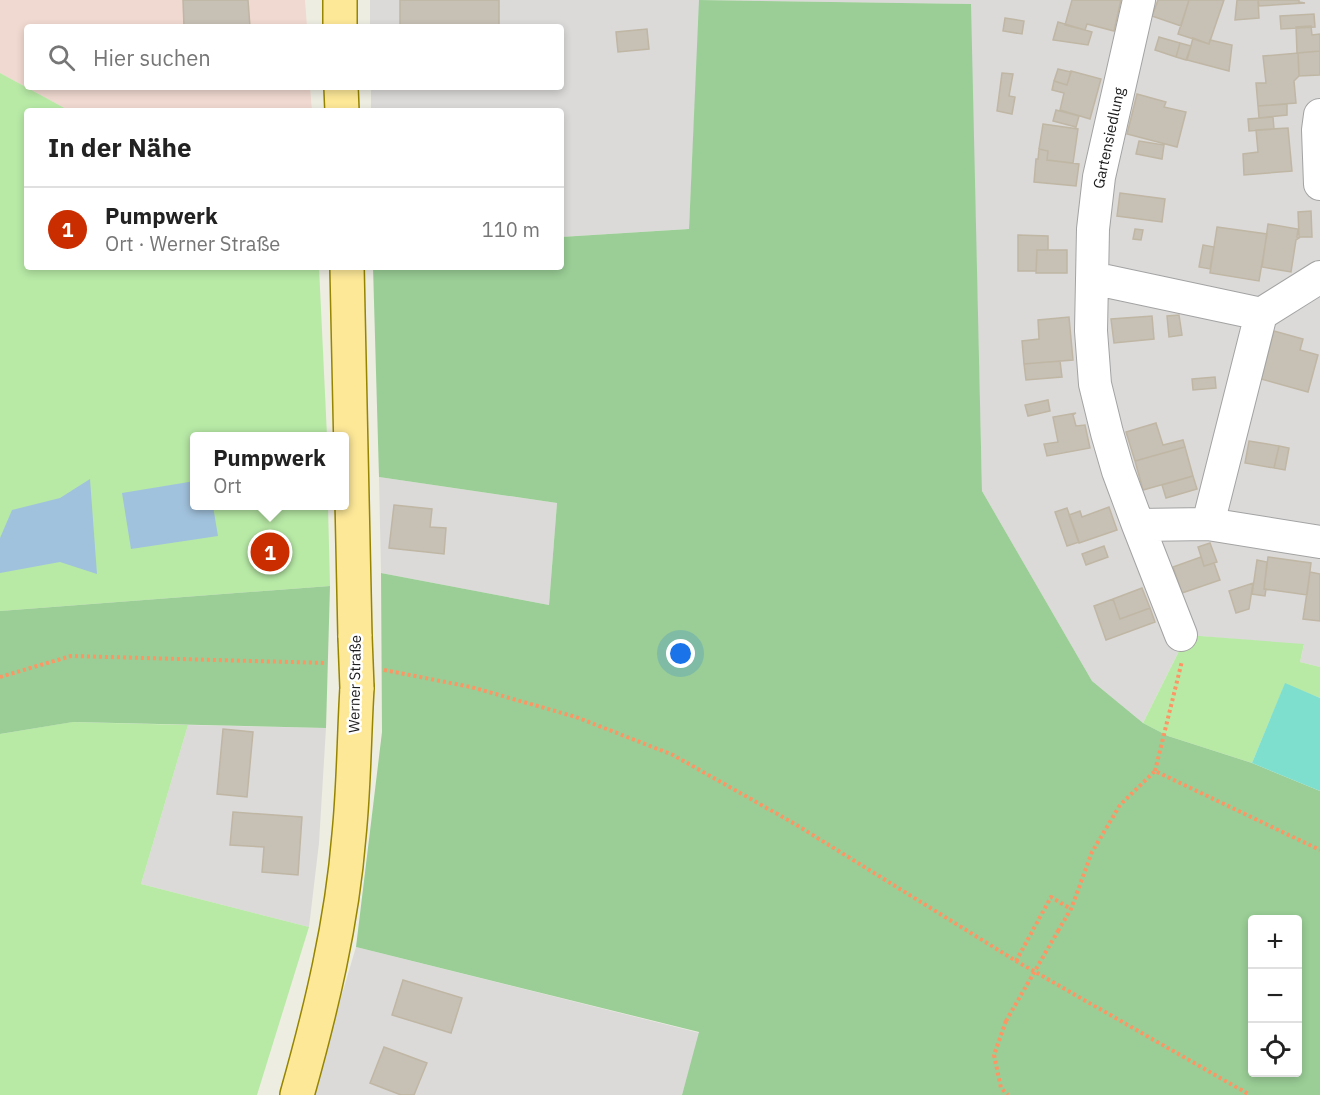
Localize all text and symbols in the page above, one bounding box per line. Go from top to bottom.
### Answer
search box [24,24,564,90]
icon: search [45,41,78,74]
text: Hier suchen [93,43,211,72]
street label: Gartensiedlung [1089,85,1129,190]
text: In der Nähe [48,130,192,164]
text: Pumpwerk [105,201,218,230]
text: 1 [62,216,74,243]
text: 110 m [482,216,540,243]
text: Ort · Werner Straße [105,230,280,257]
popup [190,432,349,510]
text: Pumpwerk [213,443,326,472]
text: Ort [213,472,242,499]
pin: 1 [250,530,290,574]
street label: Werner Straße [344,635,365,733]
your location [666,639,695,668]
map controls [1248,915,1302,1077]
button: + [1248,915,1302,969]
button: − [1248,969,1302,1023]
button: locate [1248,1023,1302,1077]

